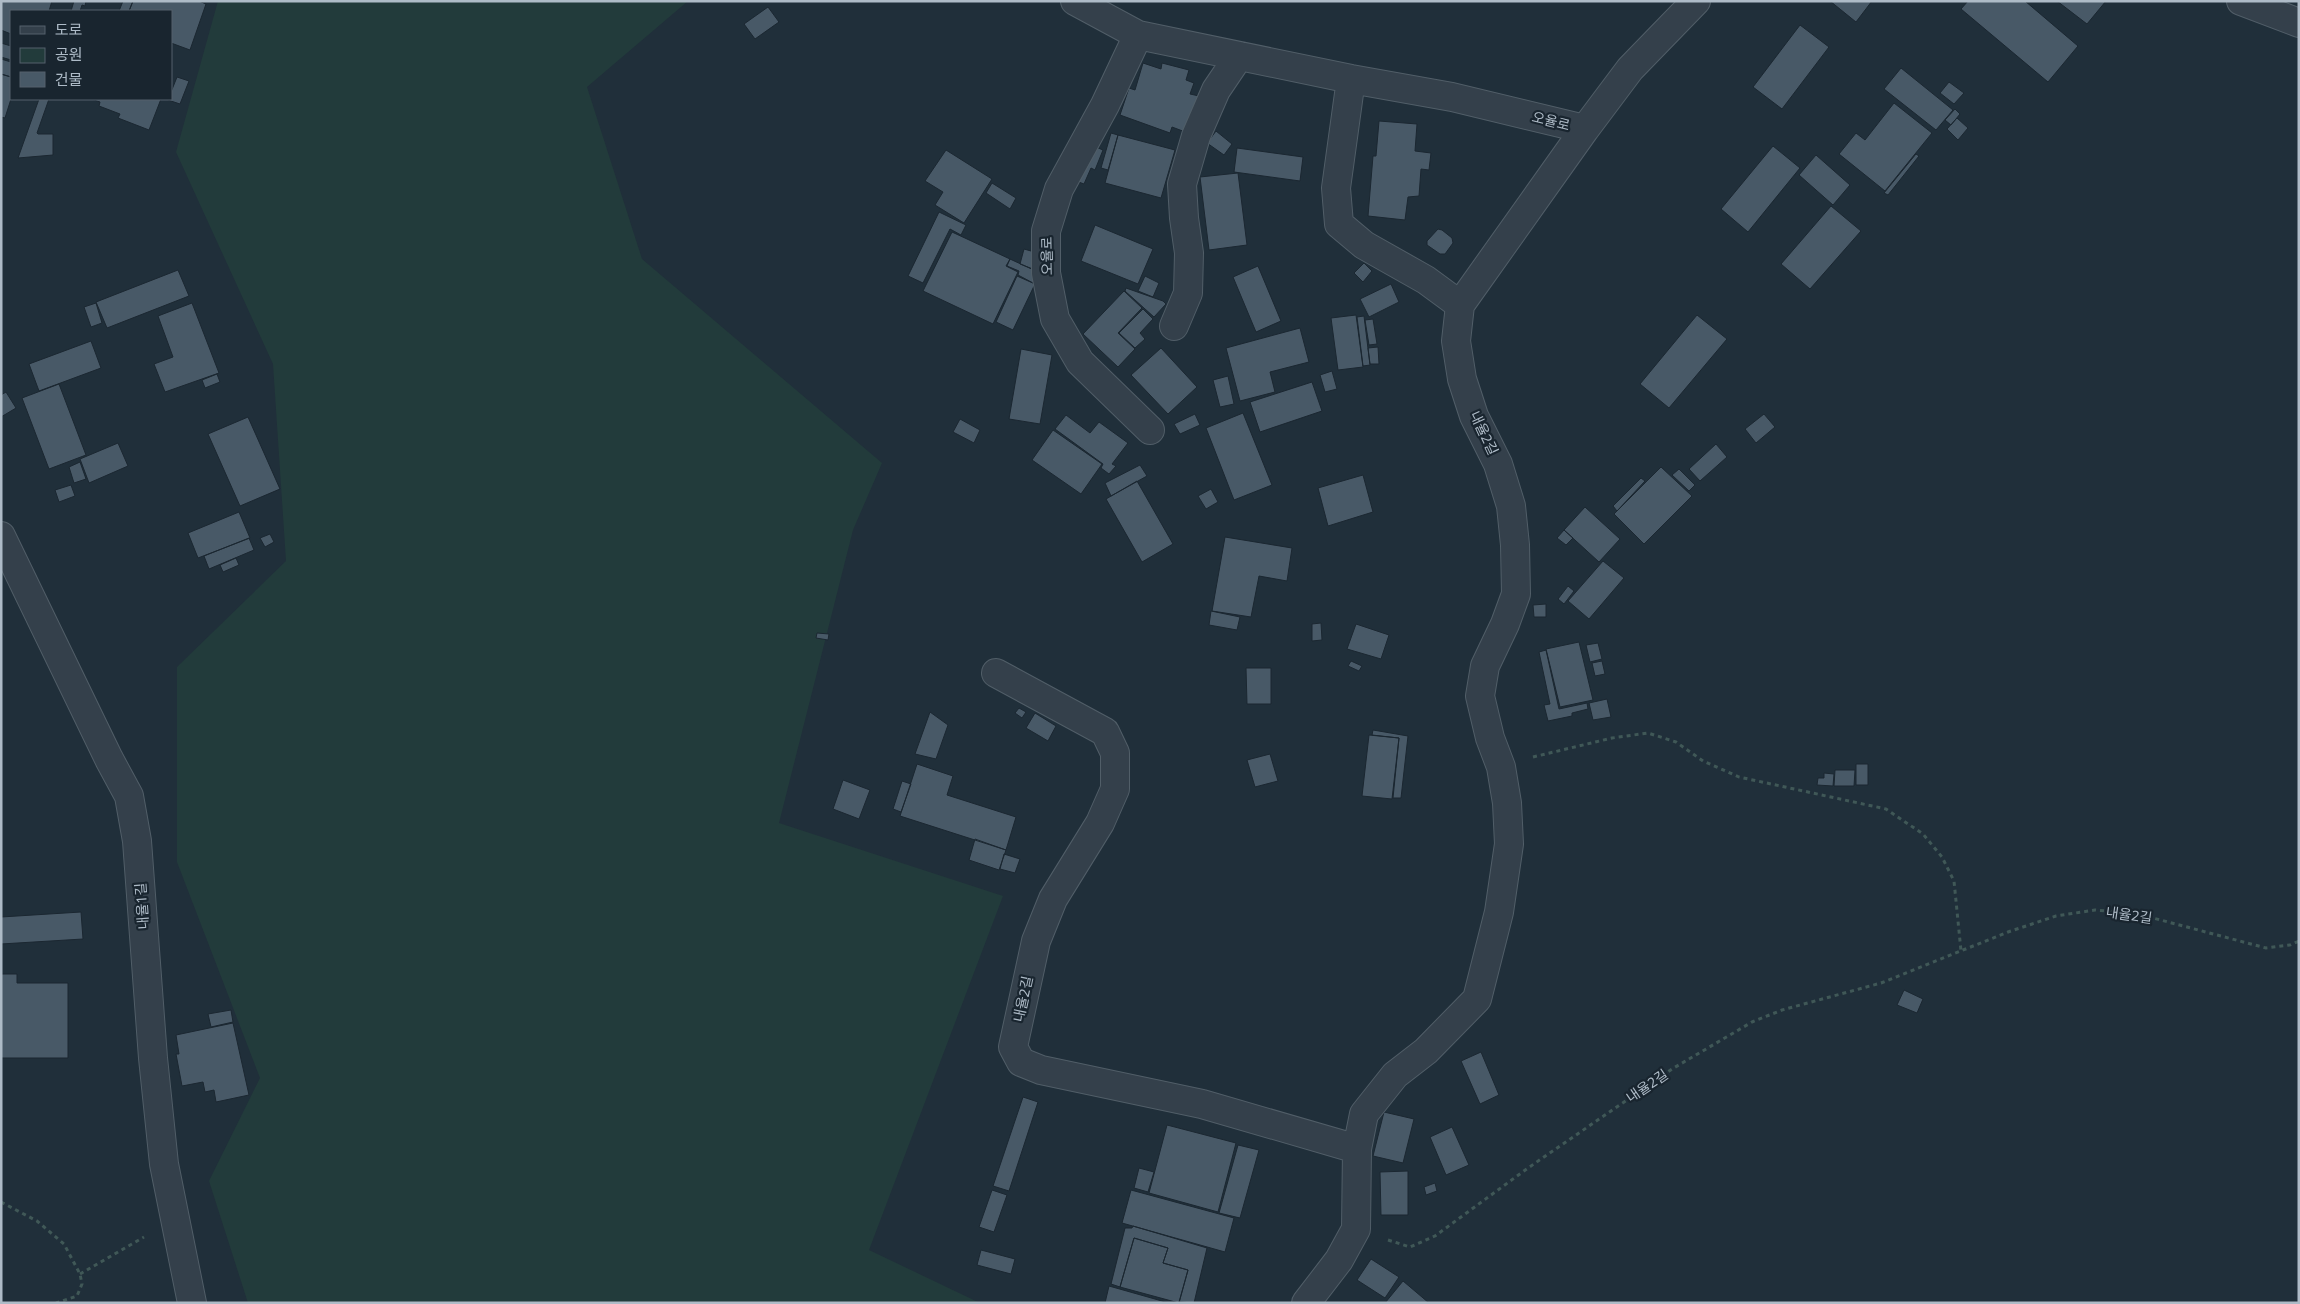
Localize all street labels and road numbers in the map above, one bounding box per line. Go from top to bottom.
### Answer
street label: 오율로 [1530,107,1572,134]
street label: 오율로 [1037,236,1056,275]
street label: 내율2길 [1466,408,1503,458]
street label: 내율1길 [130,882,153,930]
street label: 내율2길 [2105,902,2153,927]
street label: 내율2길 [1008,974,1037,1024]
street label: 내율2길 [1622,1065,1671,1107]

